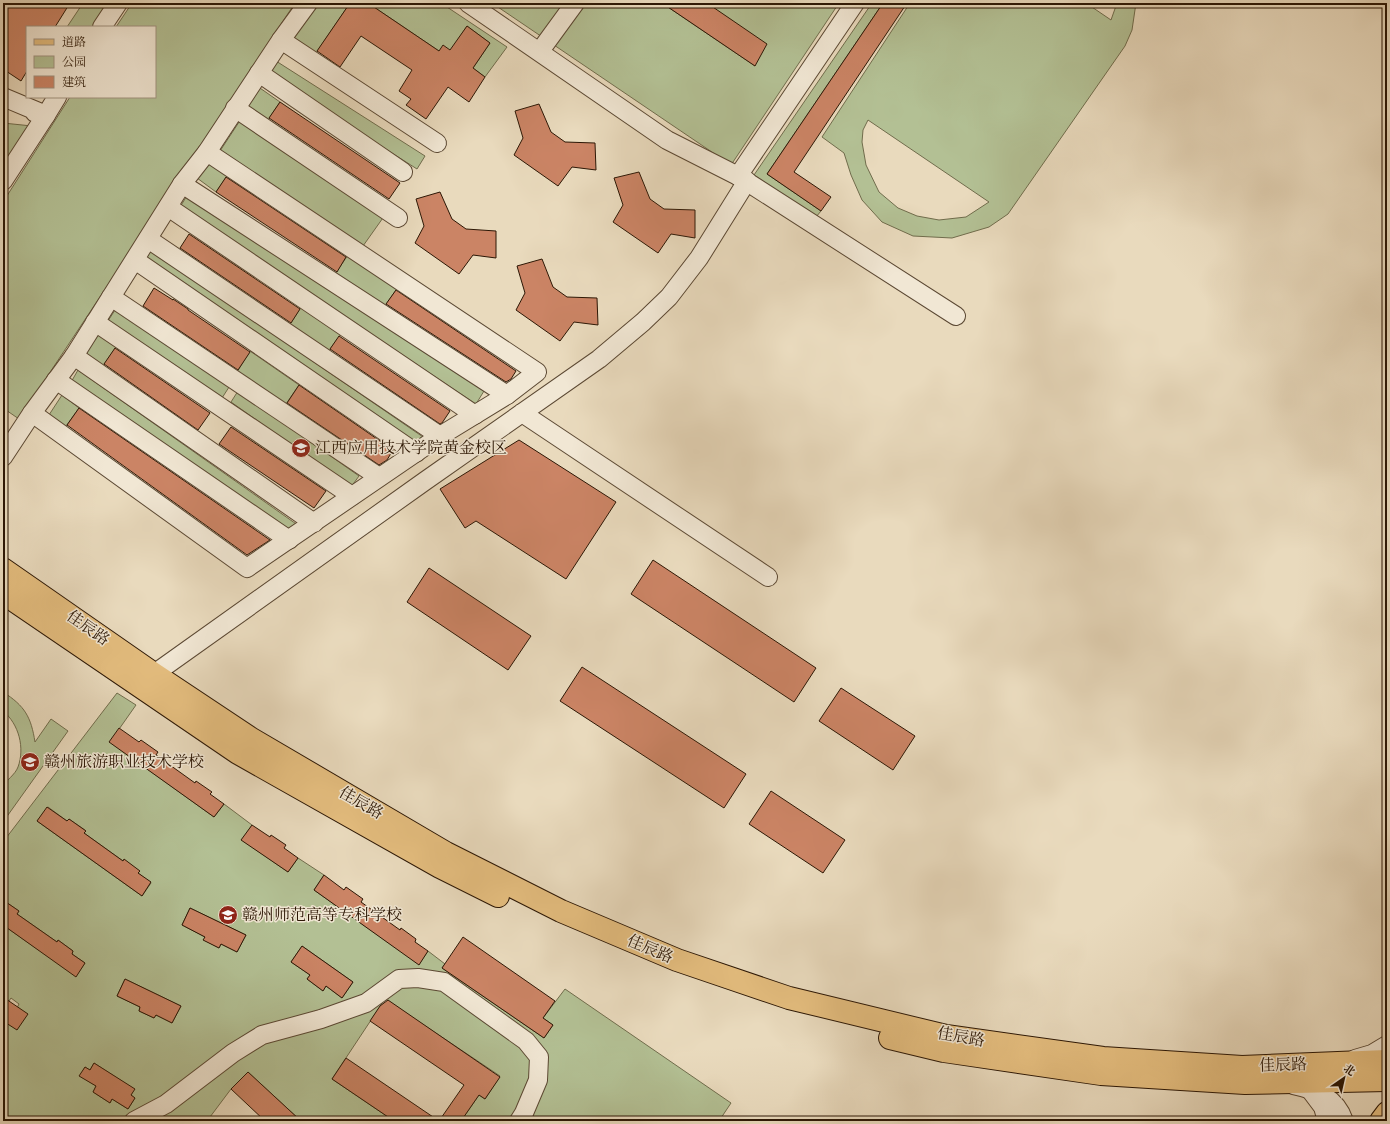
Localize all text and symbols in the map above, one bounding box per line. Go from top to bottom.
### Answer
legend [26,26,156,98]
text: 道路 [62,34,86,50]
text: 公园 [62,54,86,70]
text: 建筑 [62,74,86,90]
school or university icon: 江西应用技术学院黄金校区 [290,437,312,459]
place label: 江西应用技术学院黄金校区 [315,437,507,459]
street label: 佳辰路 [62,605,114,651]
school or university icon: 赣州旅游职业技术学校 [19,751,41,773]
place label: 赣州旅游职业技术学校 [44,751,204,773]
street label: 佳辰路 [335,781,387,825]
school or university icon: 赣州师范高等专科学校 [217,904,239,926]
place label: 赣州师范高等专科学校 [242,904,402,926]
street label: 佳辰路 [624,929,676,969]
street label: 佳辰路 [935,1022,987,1052]
street label: 佳辰路 [1259,1053,1307,1077]
north arrow [1324,1058,1364,1098]
text: 北 [1341,1061,1358,1079]

